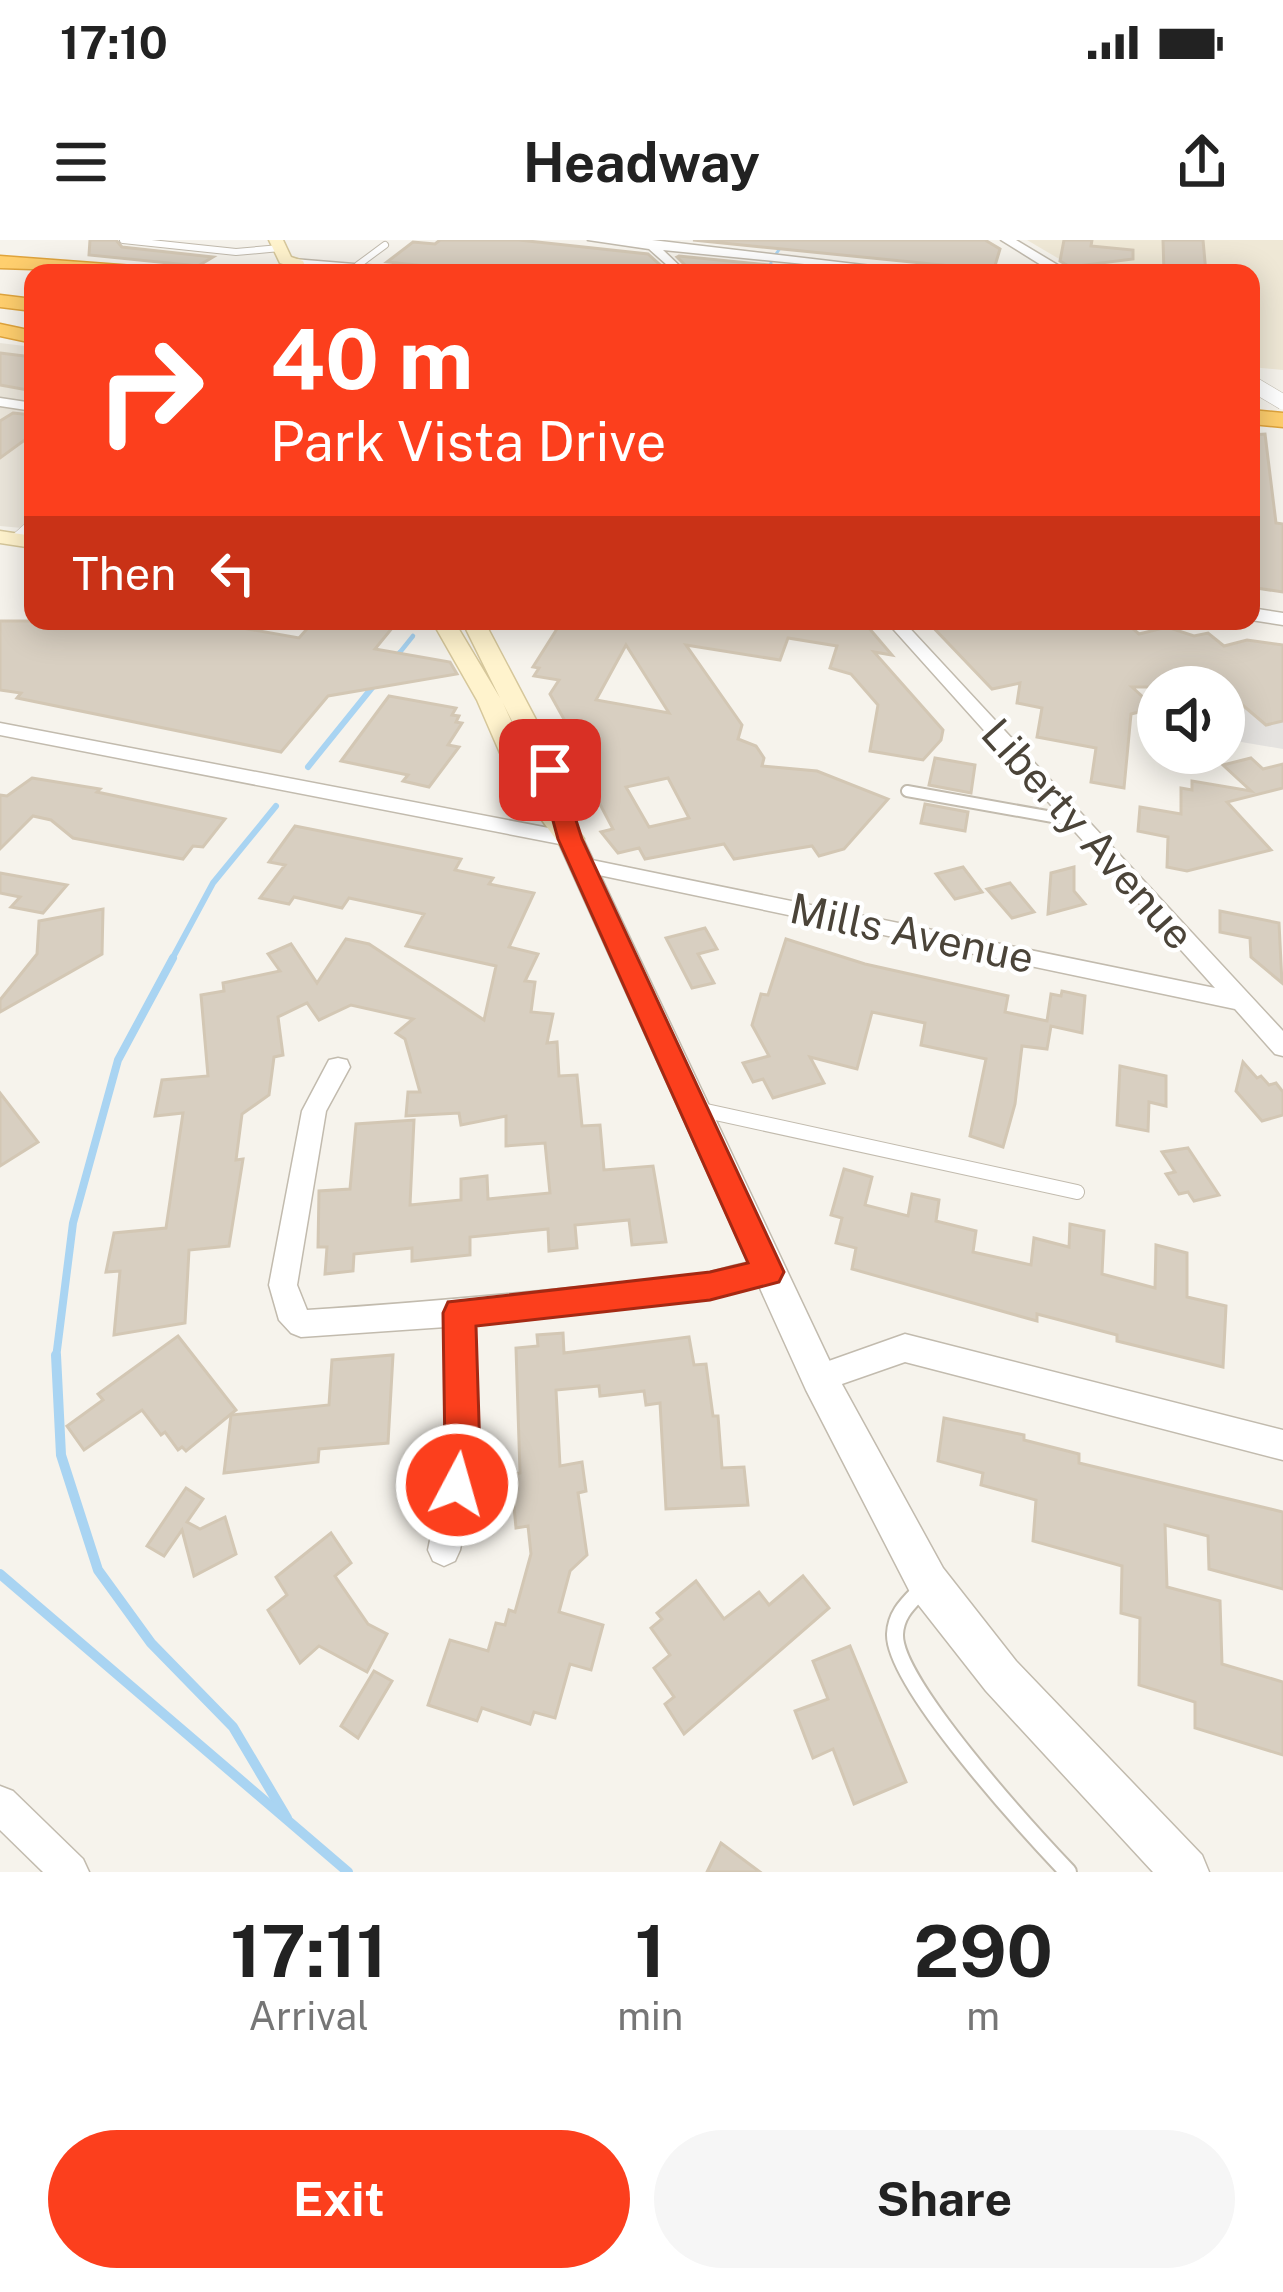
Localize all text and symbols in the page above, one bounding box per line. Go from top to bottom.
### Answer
text: 17:10 [60,16,168,69]
icon: menu [48,129,114,195]
icon: share [1169,129,1235,195]
text: Headway [523,131,760,194]
text: 40 m [270,309,473,408]
icon: right [72,312,228,468]
text: Park Vista Drive [270,410,666,473]
icon: left [200,540,266,606]
text: Then [72,547,176,600]
map controls [1137,666,1245,774]
button: sound [1137,666,1245,774]
street label: Liberty Avenue [972,709,1205,959]
pin [499,719,601,821]
icon: arrive [517,737,583,803]
street label: Mills Avenue [786,883,1038,982]
position arrow [394,1422,520,1548]
text: 17:11 [230,1909,387,1993]
text: 1 [635,1909,666,1993]
text: 290 [913,1909,1053,1993]
text: Arrival [248,1993,369,2039]
text: min [617,1993,683,2039]
text: m [966,1993,1000,2039]
button: Exit [48,2130,630,2268]
button: Share [654,2130,1235,2268]

